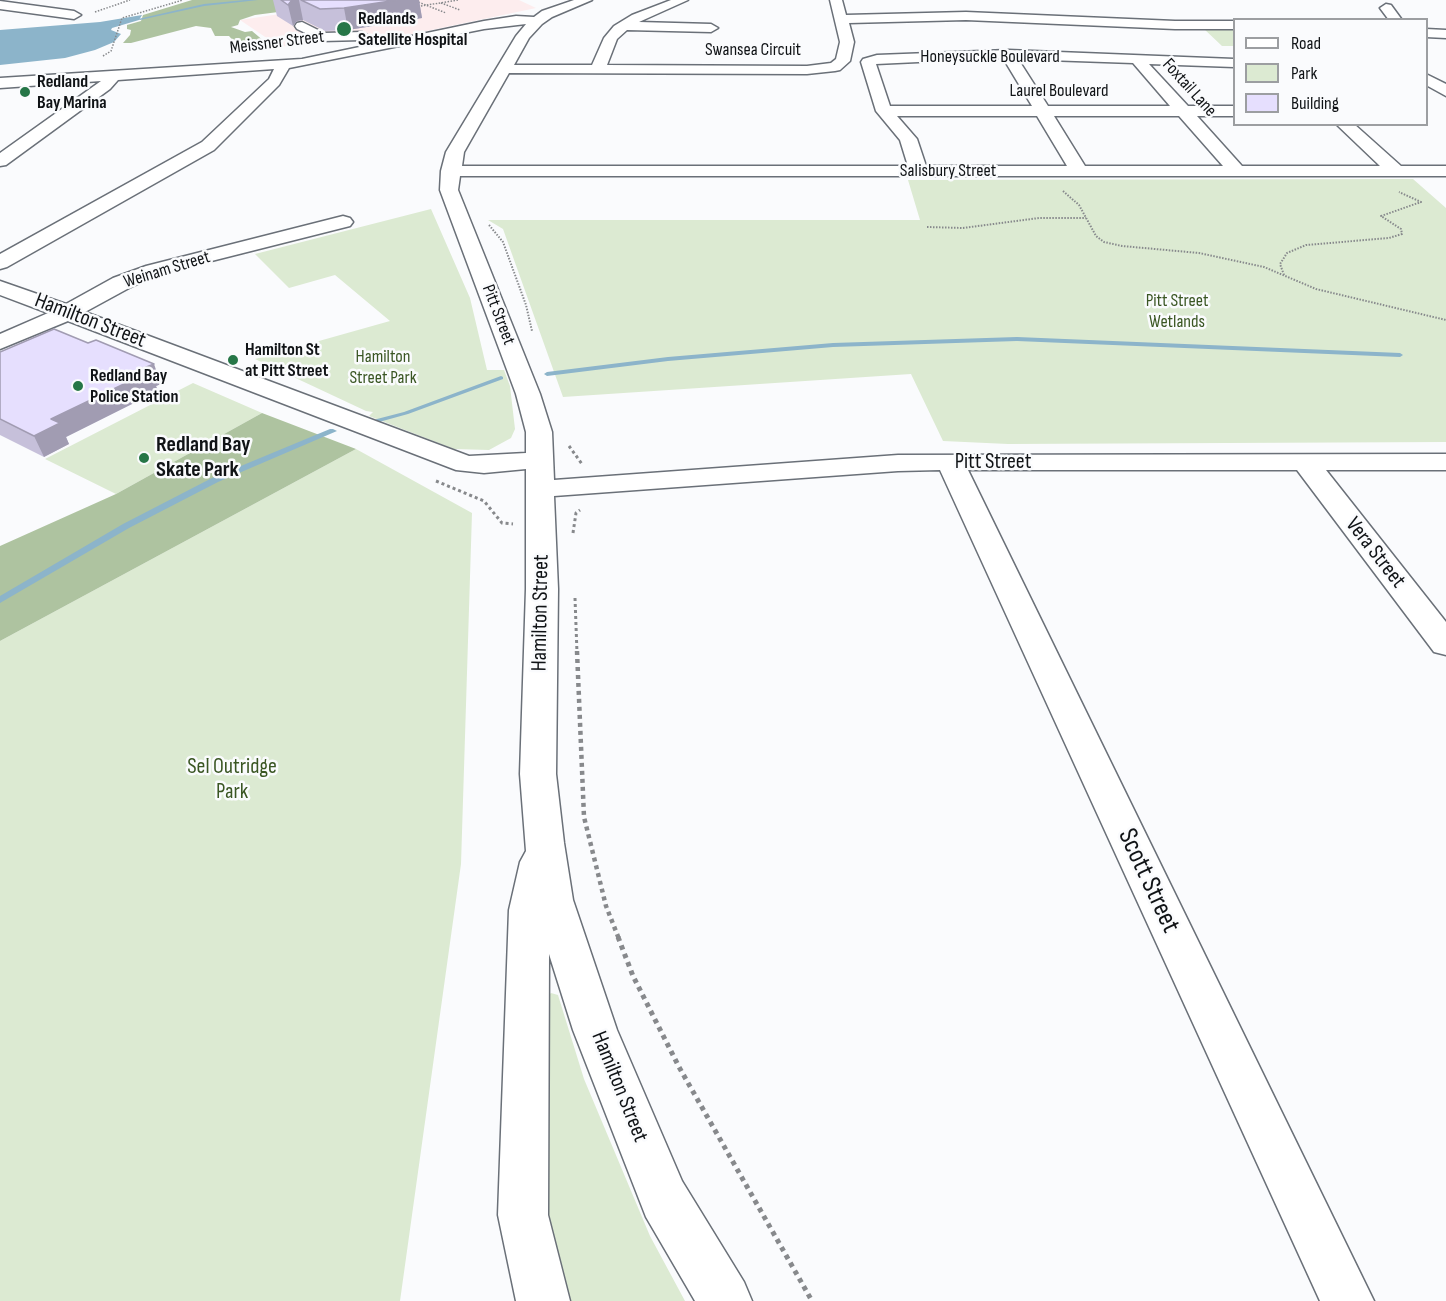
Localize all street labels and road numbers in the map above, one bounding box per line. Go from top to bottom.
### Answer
street label: Meissner Street [229,26,325,60]
street label: Swansea Circuit [705,39,801,61]
street label: Honeysuckle Boulevard [920,46,1060,68]
street label: Foxtail Lane [1157,54,1221,122]
street label: Laurel Boulevard [1010,80,1108,102]
street label: Salisbury Street [900,160,996,182]
street label: Weinam Street [121,247,213,293]
street label: Pitt Street [477,282,519,348]
street label: Hamilton Street [31,288,149,354]
street label: Pitt Street [955,449,1031,475]
street label: Vera Street [1339,512,1411,594]
street label: Hamilton Street [527,554,555,672]
street label: Scott Street [1110,824,1186,938]
street label: Hamilton Street [585,1028,653,1146]

